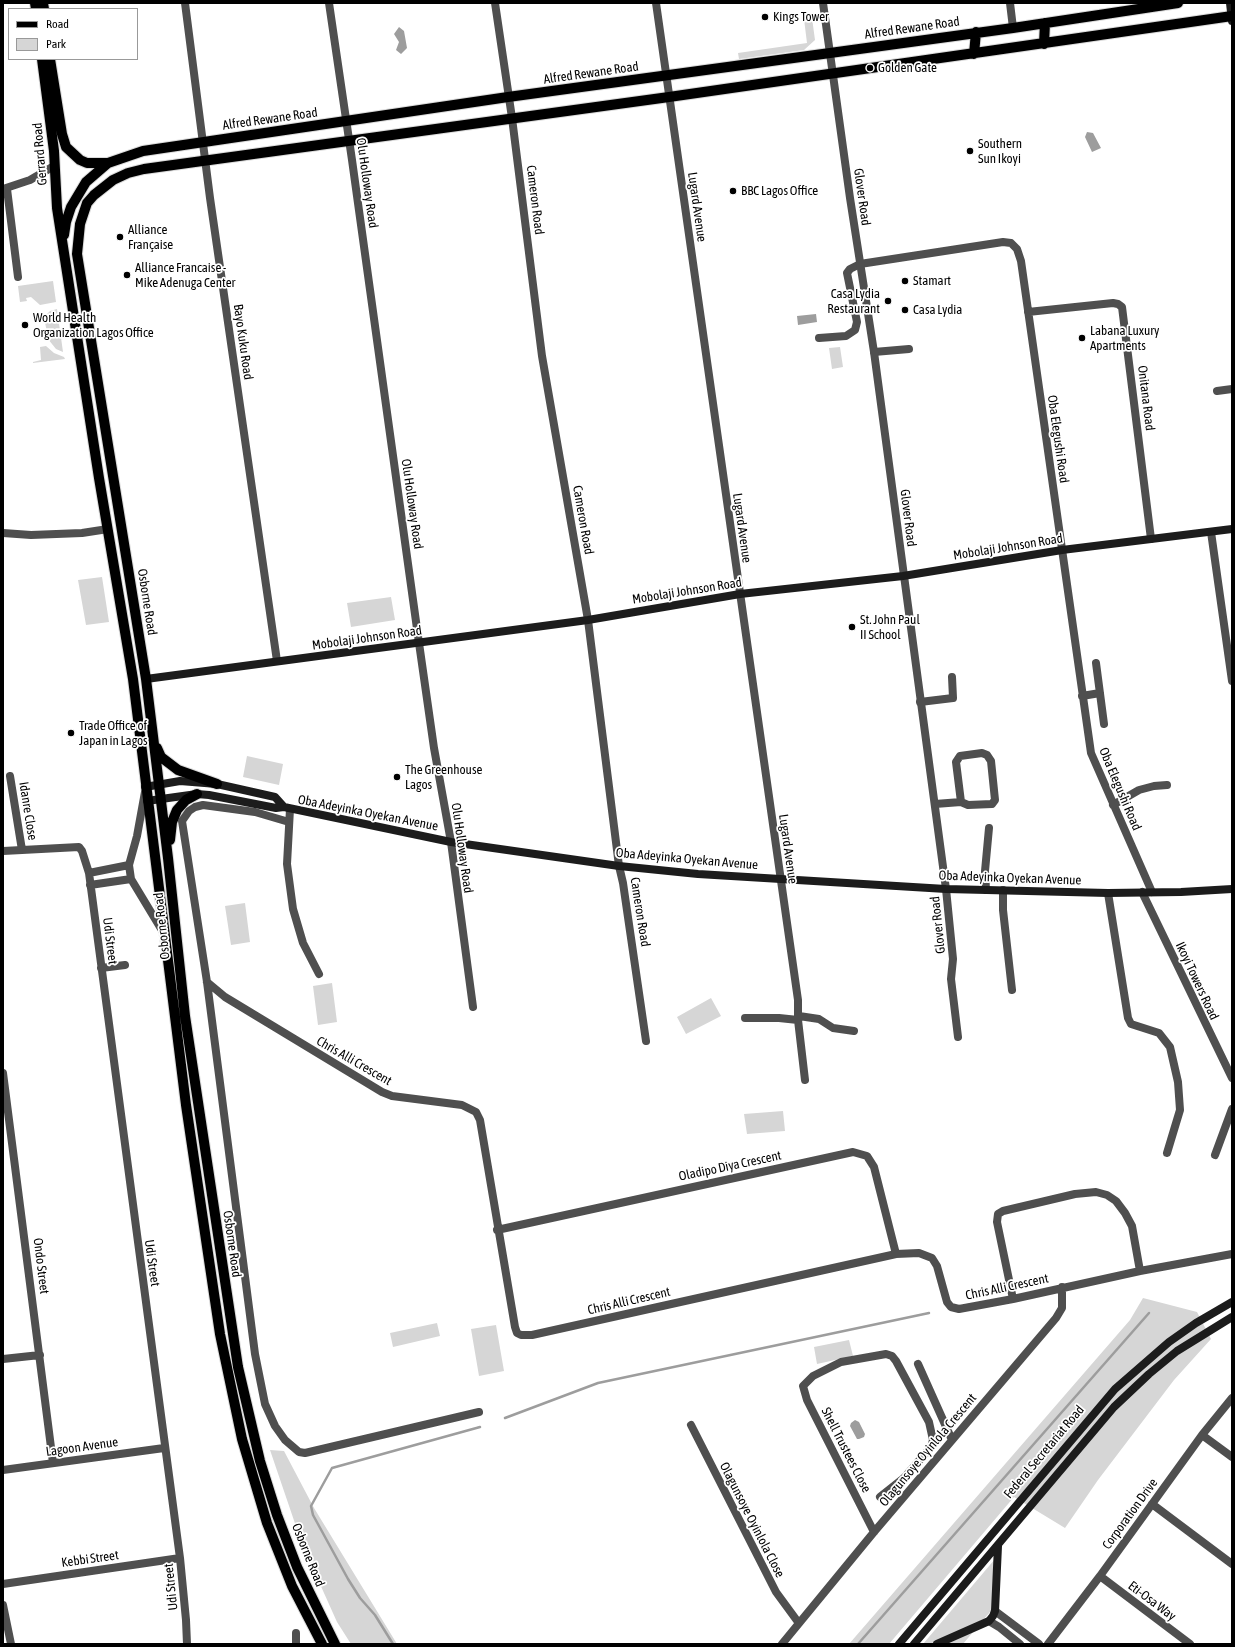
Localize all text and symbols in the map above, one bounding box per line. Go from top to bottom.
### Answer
legend [8,8,138,60]
place label: Kings Tower [773,9,829,25]
marker: Kings Tower [760,12,770,22]
street label: Alfred Rewane Road [863,14,961,42]
text: Road [46,17,69,31]
text: Park [46,37,66,51]
street label: Alfred Rewane Road [542,59,640,87]
place label: Golden Gate [878,60,937,76]
marker: Golden Gate [865,63,875,73]
street label: Alfred Rewane Road [221,105,319,133]
street label: Gerrard Road [29,122,51,186]
place label: Southern Sun Ikoyi [978,136,1022,167]
street label: Olu Holloway Road [353,137,381,229]
marker: Southern Sun Ikoyi [965,146,975,156]
street label: Cameron Road [523,164,547,236]
street label: Glover Road [850,167,874,227]
street label: Lugard Avenue [684,171,710,243]
place label: BBC Lagos Office [741,183,818,199]
marker: BBC Lagos Office [728,186,738,196]
place label: Alliance Française [128,222,173,253]
marker: Alliance Française [115,232,125,242]
place label: Alliance Francaise - Mike Adenuga Center [135,260,235,291]
marker: Alliance Francaise - Mike Adenuga Center [122,270,132,280]
place label: Stamart [913,273,951,289]
marker: Stamart [900,276,910,286]
place label: Casa Lydia Restaurant [827,286,880,317]
marker: Casa Lydia Restaurant [883,296,893,306]
place label: Casa Lydia [913,302,962,318]
street label: Bayo Kuku Road [230,303,256,381]
marker: Casa Lydia [900,305,910,315]
place label: World Health Organization Lagos Office [33,310,154,341]
marker: World Health Organization Lagos Office [20,320,30,330]
place label: Labana Luxury Apartments [1090,323,1159,354]
marker: Labana Luxury Apartments [1077,333,1087,343]
street label: Onitana Road [1134,364,1158,432]
street label: Oba Elegushi Road [1044,394,1072,484]
street label: Olu Holloway Road [398,458,426,550]
street label: Cameron Road [569,484,597,556]
street label: Glover Road [897,488,919,548]
street label: Lugard Avenue [729,492,755,564]
street label: Mobolaji Johnson Road [952,531,1064,563]
street label: Osborne Road [134,568,160,636]
street label: Mobolaji Johnson Road [631,575,743,607]
place label: St. John Paul II School [860,612,920,643]
marker: St. John Paul II School [847,622,857,632]
street label: Mobolaji Johnson Road [311,623,423,653]
place label: Trade Office of Japan in Lagos [79,718,148,749]
marker: Trade Office of Japan in Lagos [66,728,76,738]
street label: Oba Elegushi Road [1095,745,1145,833]
place label: The Greenhouse Lagos [405,762,482,793]
marker: The Greenhouse Lagos [392,772,402,782]
street label: Idanre Close [16,781,40,841]
street label: Oba Adeyinka Oyekan Avenue [297,792,439,834]
street label: Olu Holloway Road [448,802,476,894]
street label: Lugard Avenue [775,813,801,885]
street label: Oba Adeyinka Oyekan Avenue [615,845,759,873]
street label: Oba Adeyinka Oyekan Avenue [938,868,1082,888]
street label: Cameron Road [627,876,653,948]
street label: Osborne Road [151,892,173,960]
street label: Glover Road [927,895,949,955]
street label: Udi Street [99,917,121,965]
street label: Ikoyi Towers Road [1172,939,1222,1023]
street label: Chris Alli Crescent [314,1033,394,1089]
street label: Oladipo Diya Crescent [677,1148,783,1184]
street label: Osborne Road [220,1210,244,1278]
street label: Ondo Street [30,1237,52,1295]
street label: Udi Street [141,1239,163,1287]
street label: Chris Alli Crescent [964,1271,1050,1303]
street label: Chris Alli Crescent [586,1284,672,1318]
street label: Olagunsoye Oyinlola Crescent [876,1390,980,1510]
street label: Federal Secretariat Road [1001,1402,1087,1502]
street label: Shell Trustees Close [818,1405,874,1495]
street label: Lagoon Avenue [45,1434,119,1460]
street label: Olagunsoye Oyinlola Close [716,1460,788,1580]
street label: Corporation Drive [1099,1475,1161,1553]
street label: Osborne Road [288,1521,328,1589]
street label: Kebbi Street [60,1547,120,1571]
street label: Udi Street [161,1563,181,1611]
street label: Eti-Osa Way [1125,1578,1179,1624]

